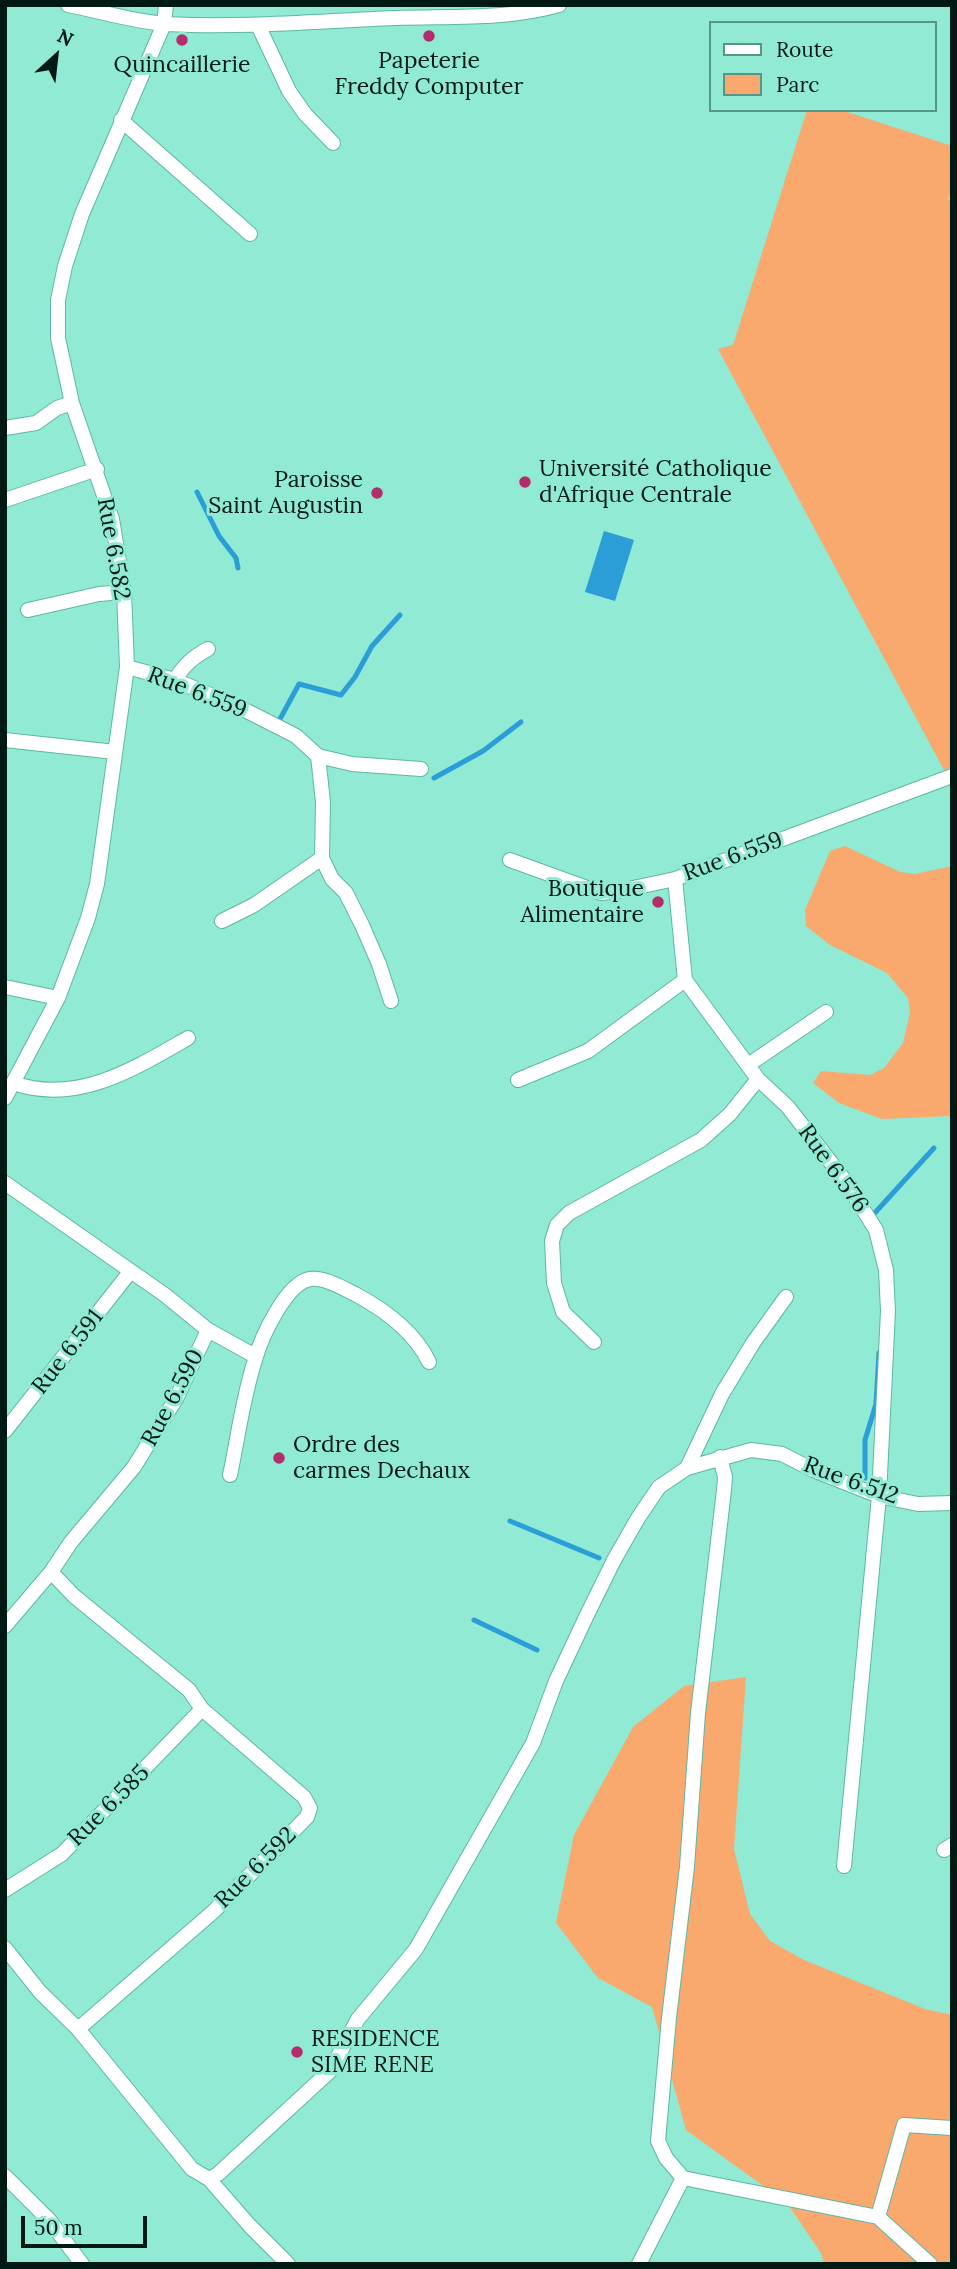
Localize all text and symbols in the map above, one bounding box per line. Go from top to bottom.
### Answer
north arrow [21,21,91,91]
legend [708,21,936,112]
text: N [54,23,78,51]
marker: Papeterie Freddy Computer [421,28,437,44]
marker: Quincaillerie [174,32,190,48]
text: Route [776,36,833,63]
place label: Papeterie Freddy Computer [335,47,523,101]
place label: Quincaillerie [114,51,250,79]
text: Parc [776,71,820,98]
place label: Université Catholique d'Afrique Centrale [539,455,772,509]
place label: Paroisse Saint Augustin [208,466,363,520]
marker: Université Catholique d'Afrique Centrale [517,474,533,490]
marker: Paroisse Saint Augustin [369,485,385,501]
street label: Rue 6.582 [90,496,136,602]
street label: Rue 6.559 [144,661,250,725]
street label: Rue 6.559 [679,826,787,888]
place label: Boutique Alimentaire [521,875,644,929]
marker: Boutique Alimentaire [650,894,666,910]
street label: Rue 6.576 [792,1120,874,1218]
street label: Rue 6.591 [26,1304,110,1400]
street label: Rue 6.590 [136,1345,210,1451]
place label: Ordre des carmes Dechaux [293,1431,470,1485]
marker: Ordre des carmes Dechaux [271,1450,287,1466]
street label: Rue 6.512 [800,1451,902,1511]
street label: Rue 6.585 [63,1760,155,1852]
street label: Rue 6.592 [210,1822,302,1914]
place label: RESIDENCE SIME RENE [311,2025,440,2079]
marker: RESIDENCE SIME RENE [289,2044,305,2060]
scale bar [24,2202,150,2246]
text: 50 m [34,2214,83,2241]

